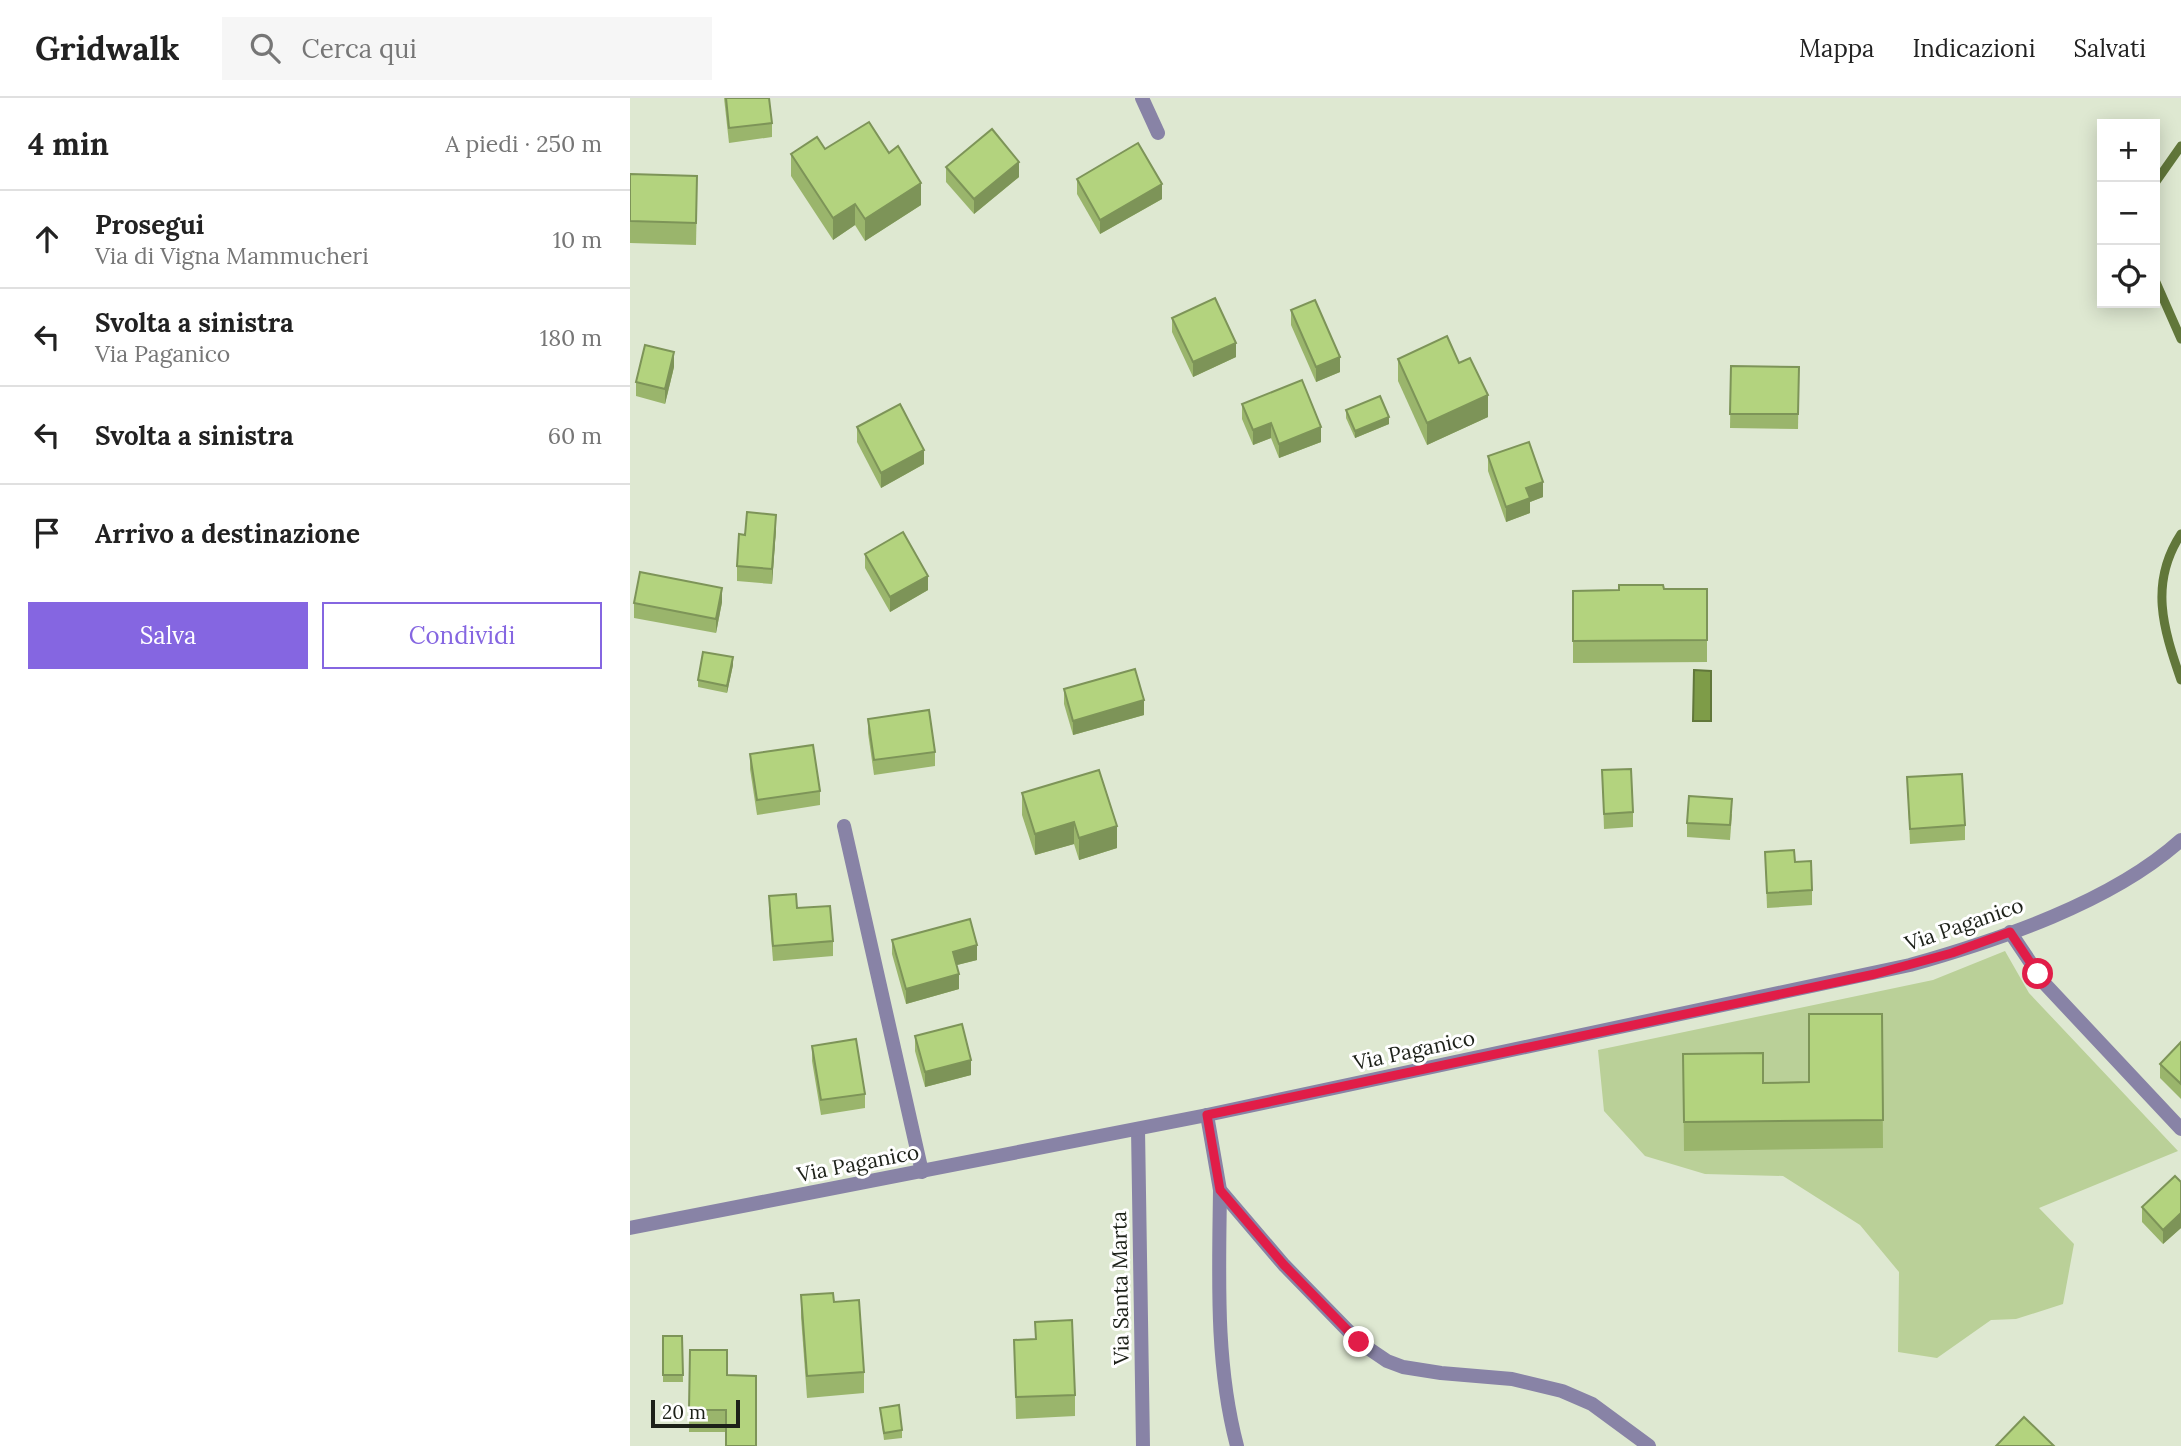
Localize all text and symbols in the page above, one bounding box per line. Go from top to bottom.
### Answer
search box [222,17,712,80]
text: Gridwalk [35,27,180,69]
icon: search [246,29,284,67]
text: Cerca qui [302,32,417,65]
text: Mappa [1799,33,1874,64]
text: Indicazioni [1912,33,2035,64]
text: Salvati [2073,33,2146,64]
map controls [2097,119,2160,308]
button: + [2097,119,2160,182]
text: 4 min [28,125,109,163]
text: A piedi · 250 m [445,129,602,158]
button: − [2097,182,2160,245]
text: Prosegui [95,208,204,241]
icon: ahead [28,220,66,258]
text: 10 m [553,225,602,254]
text: Via di Vigna Mammucheri [95,241,369,270]
button: locate [2097,245,2160,308]
text: Svolta a sinistra [95,306,294,339]
icon: left [28,318,66,356]
text: 180 m [540,323,602,352]
text: Via Paganico [95,339,230,368]
icon: left [28,416,66,454]
text: Svolta a sinistra [95,419,294,452]
text: 60 m [548,421,602,450]
icon: arrive [28,514,66,552]
text: Arrivo a destinazione [95,517,360,550]
button: Salva [28,602,308,669]
button: Condividi [322,602,602,669]
street label: Via Paganico [1900,891,2027,957]
route start [2022,958,2053,989]
street label: Via Paganico [1350,1024,1477,1076]
street label: Via Paganico [794,1138,921,1188]
street label: Via Santa Marta [1105,1211,1135,1366]
route end [1343,1326,1374,1357]
scale bar [651,1397,740,1429]
text: 20 m [662,1400,706,1424]

